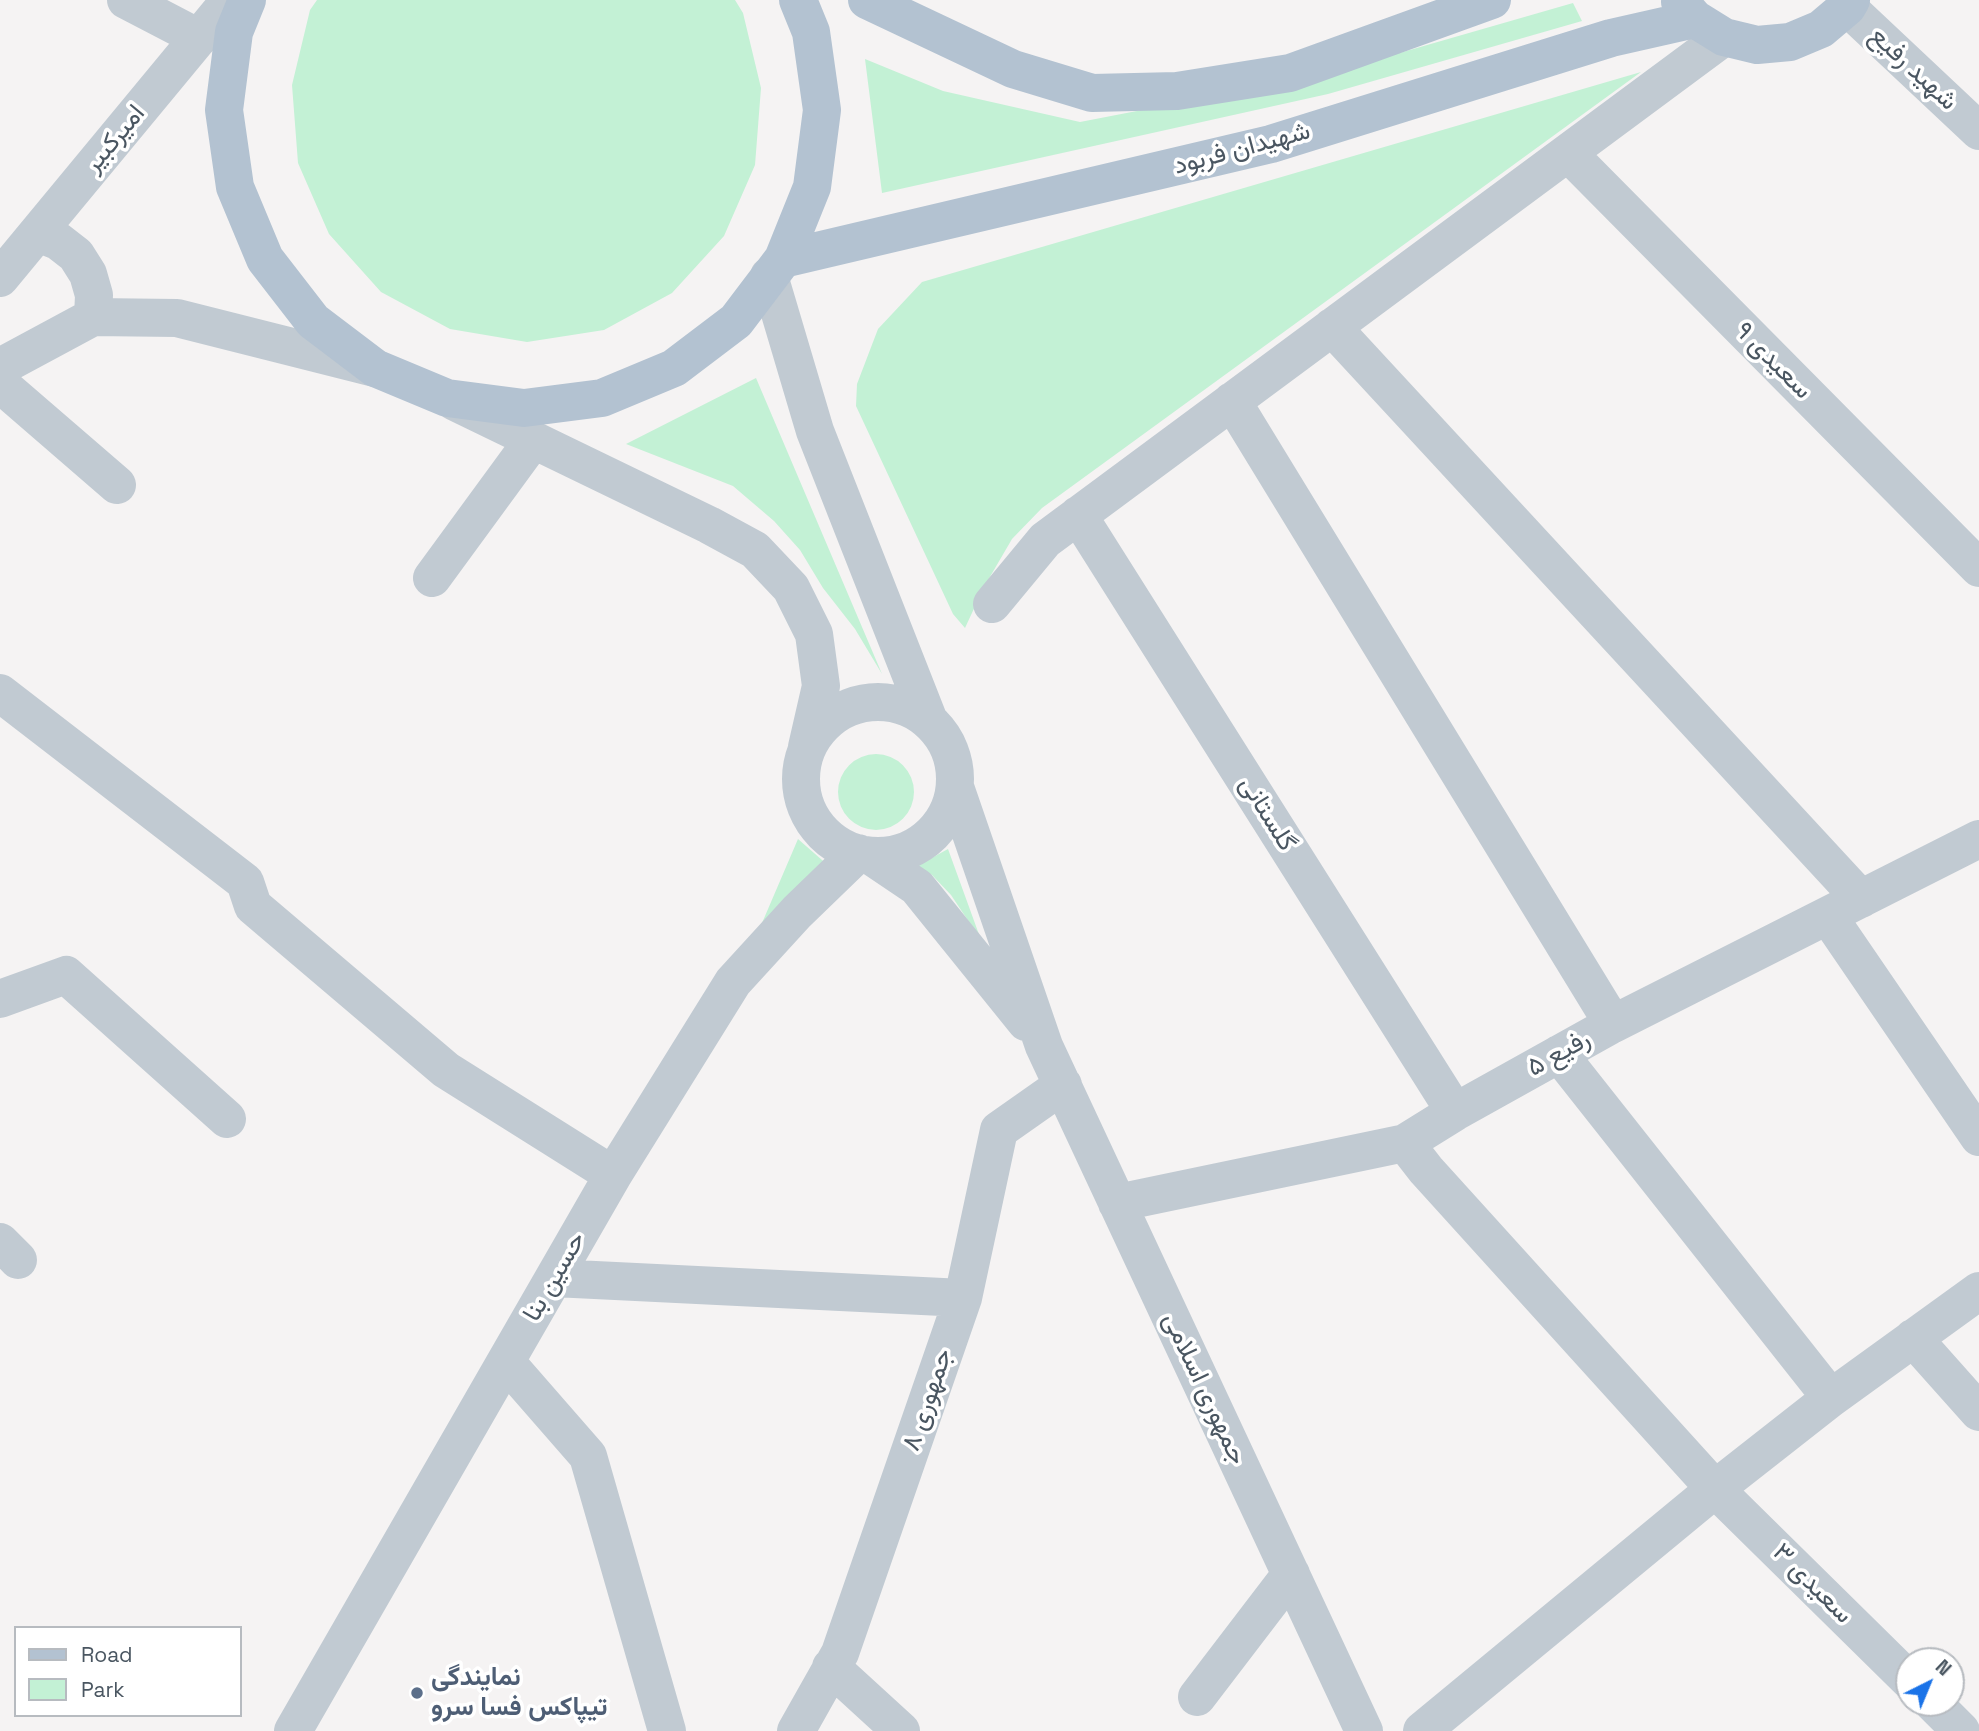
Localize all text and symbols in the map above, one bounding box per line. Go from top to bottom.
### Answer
street label: شهید رفیع [1863,20,1963,118]
street label: امیرکبیر [78,99,152,179]
street label: شهيدان فربود [1170,116,1314,182]
street label: سعیدی ۹ [1728,316,1818,406]
street label: گلستانی [1232,771,1302,857]
street label: رفیع ۵ [1522,1024,1596,1084]
street label: حسین بنا [517,1227,593,1327]
street label: جمهوری اسلامی [1155,1308,1253,1470]
street label: جمهوری ۸ [896,1345,960,1455]
street label: سعیدی ۳ [1765,1537,1859,1631]
legend [14,1626,242,1717]
text: Road [81,1641,133,1668]
north arrow [1895,1647,1965,1717]
text: N [1930,1654,1956,1681]
place label: نمایندگی تیپاکس فسا سرو [431,1662,608,1724]
text: Park [81,1676,125,1703]
marker: نمایندگی تیپاکس فسا سرو [409,1685,425,1701]

